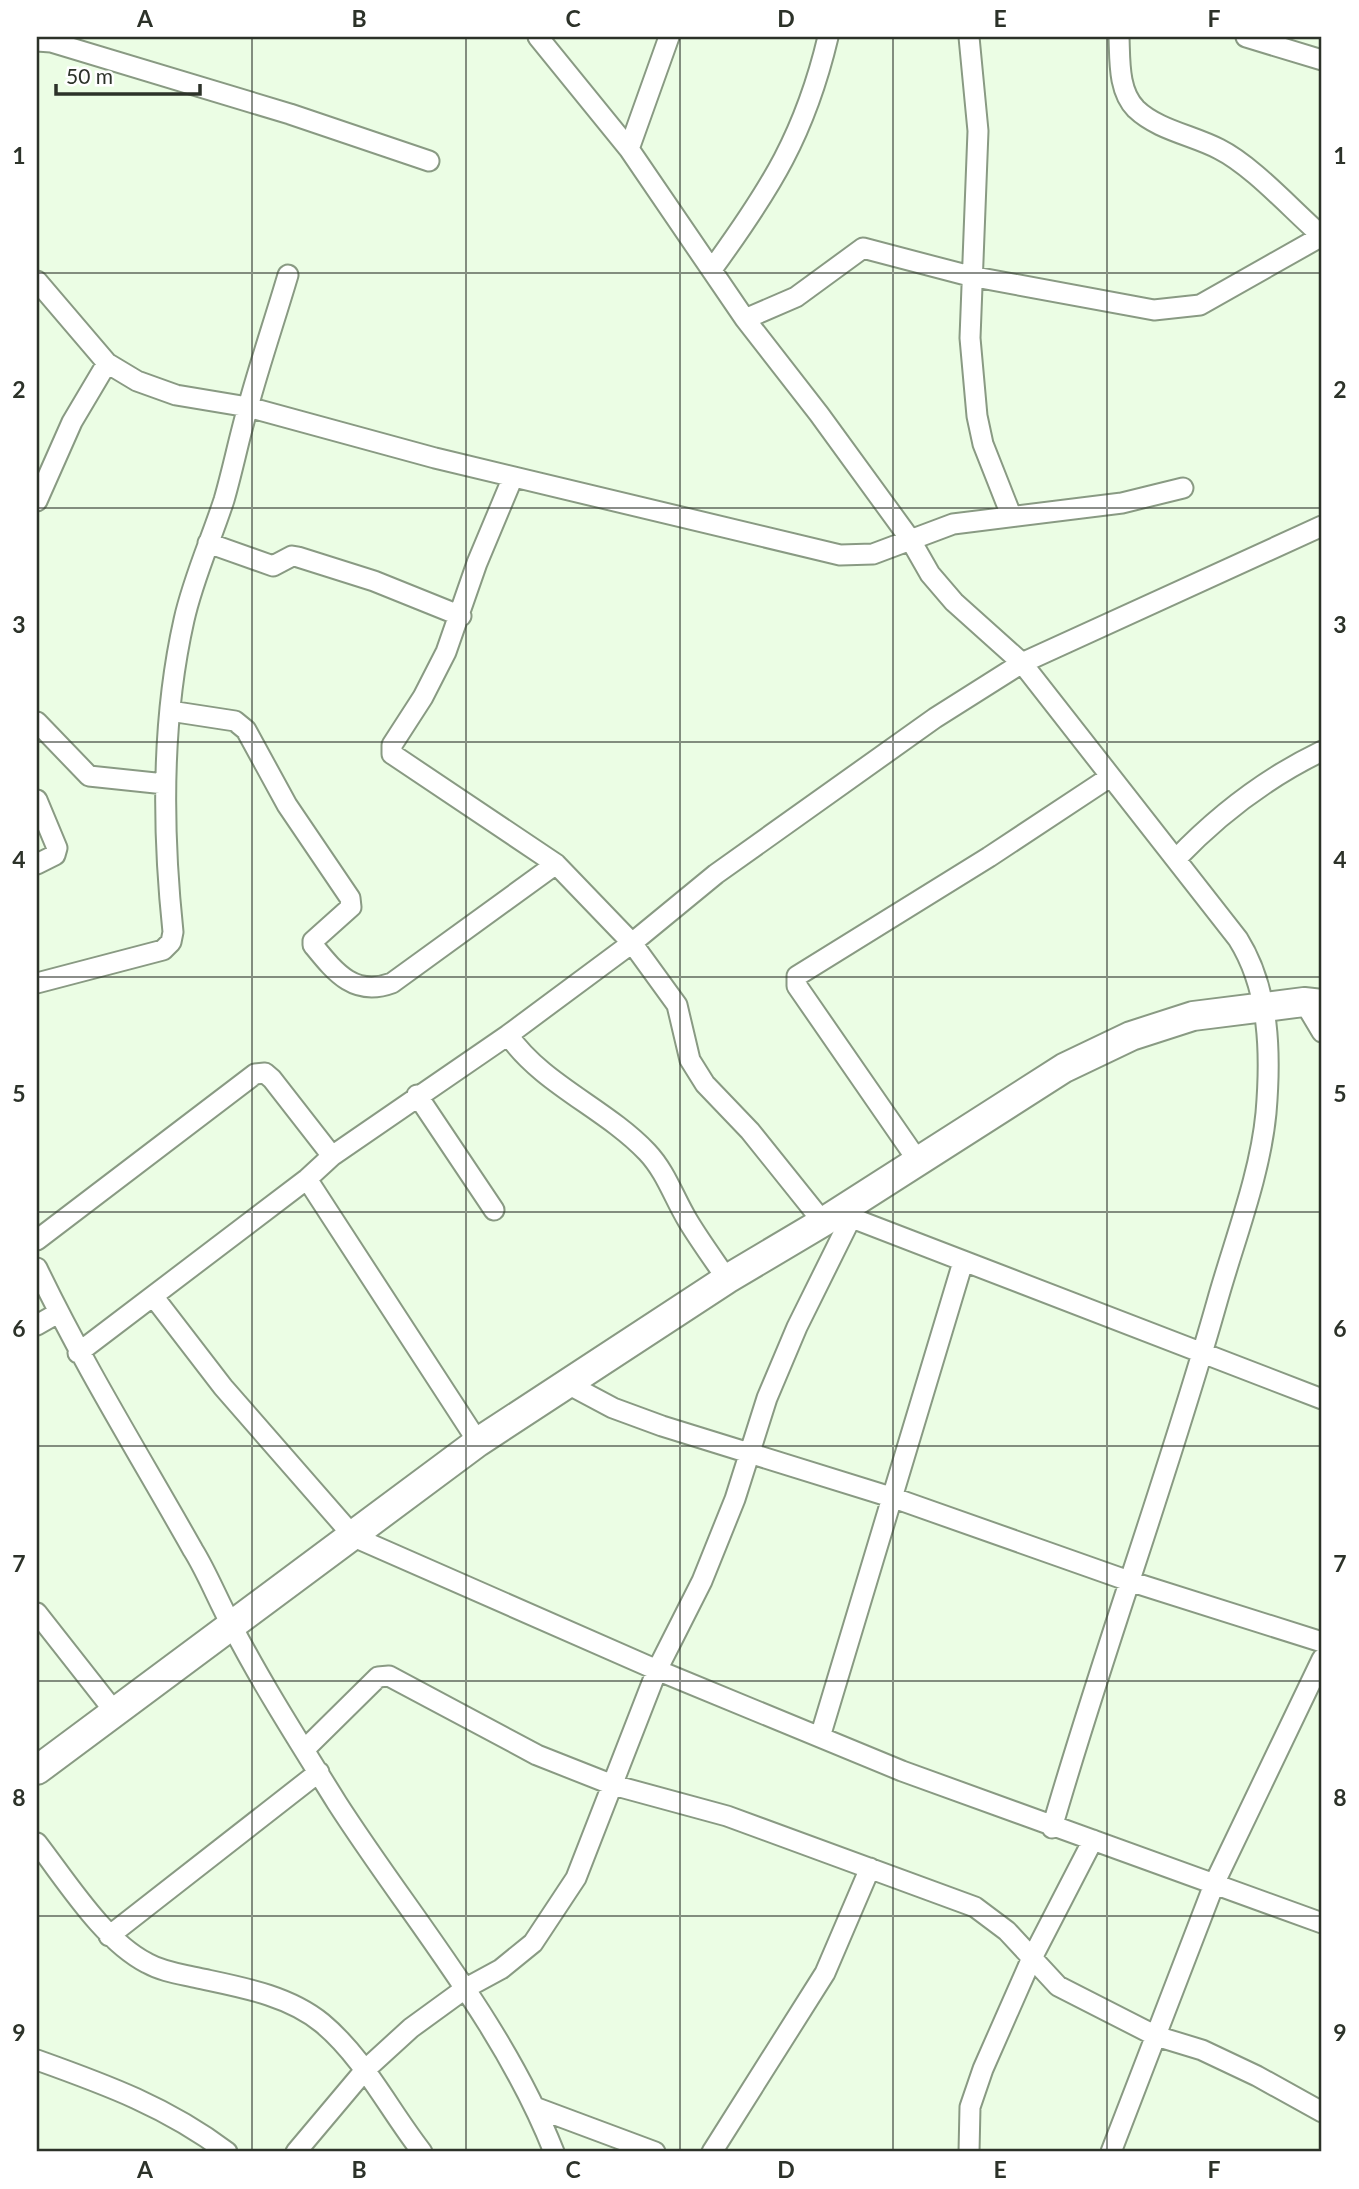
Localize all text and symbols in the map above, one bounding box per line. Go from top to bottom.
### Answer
text: A [136,4,154,32]
text: B [351,4,367,32]
text: C [565,4,581,32]
text: D [777,4,795,32]
text: E [993,4,1007,32]
text: F [1207,4,1221,32]
scale bar [56,52,200,96]
text: 50 m [66,63,113,88]
text: 1 [12,141,26,169]
text: 1 [1333,141,1347,169]
text: 2 [12,375,26,403]
text: 2 [1333,375,1347,403]
text: 3 [12,610,26,638]
text: 3 [1333,610,1347,638]
text: 4 [12,845,26,873]
text: 4 [1333,845,1347,873]
text: 5 [12,1079,26,1107]
text: 5 [1333,1079,1347,1107]
text: 6 [12,1314,26,1342]
text: 6 [1333,1314,1347,1342]
text: 7 [12,1549,26,1577]
text: 7 [1333,1549,1347,1577]
text: 8 [12,1783,26,1811]
text: 8 [1333,1783,1347,1811]
text: 9 [12,2018,26,2046]
text: 9 [1333,2018,1347,2046]
text: A [136,2155,154,2183]
text: B [351,2155,367,2183]
text: C [565,2155,581,2183]
text: D [777,2155,795,2183]
text: E [993,2155,1007,2183]
text: F [1207,2155,1221,2183]

